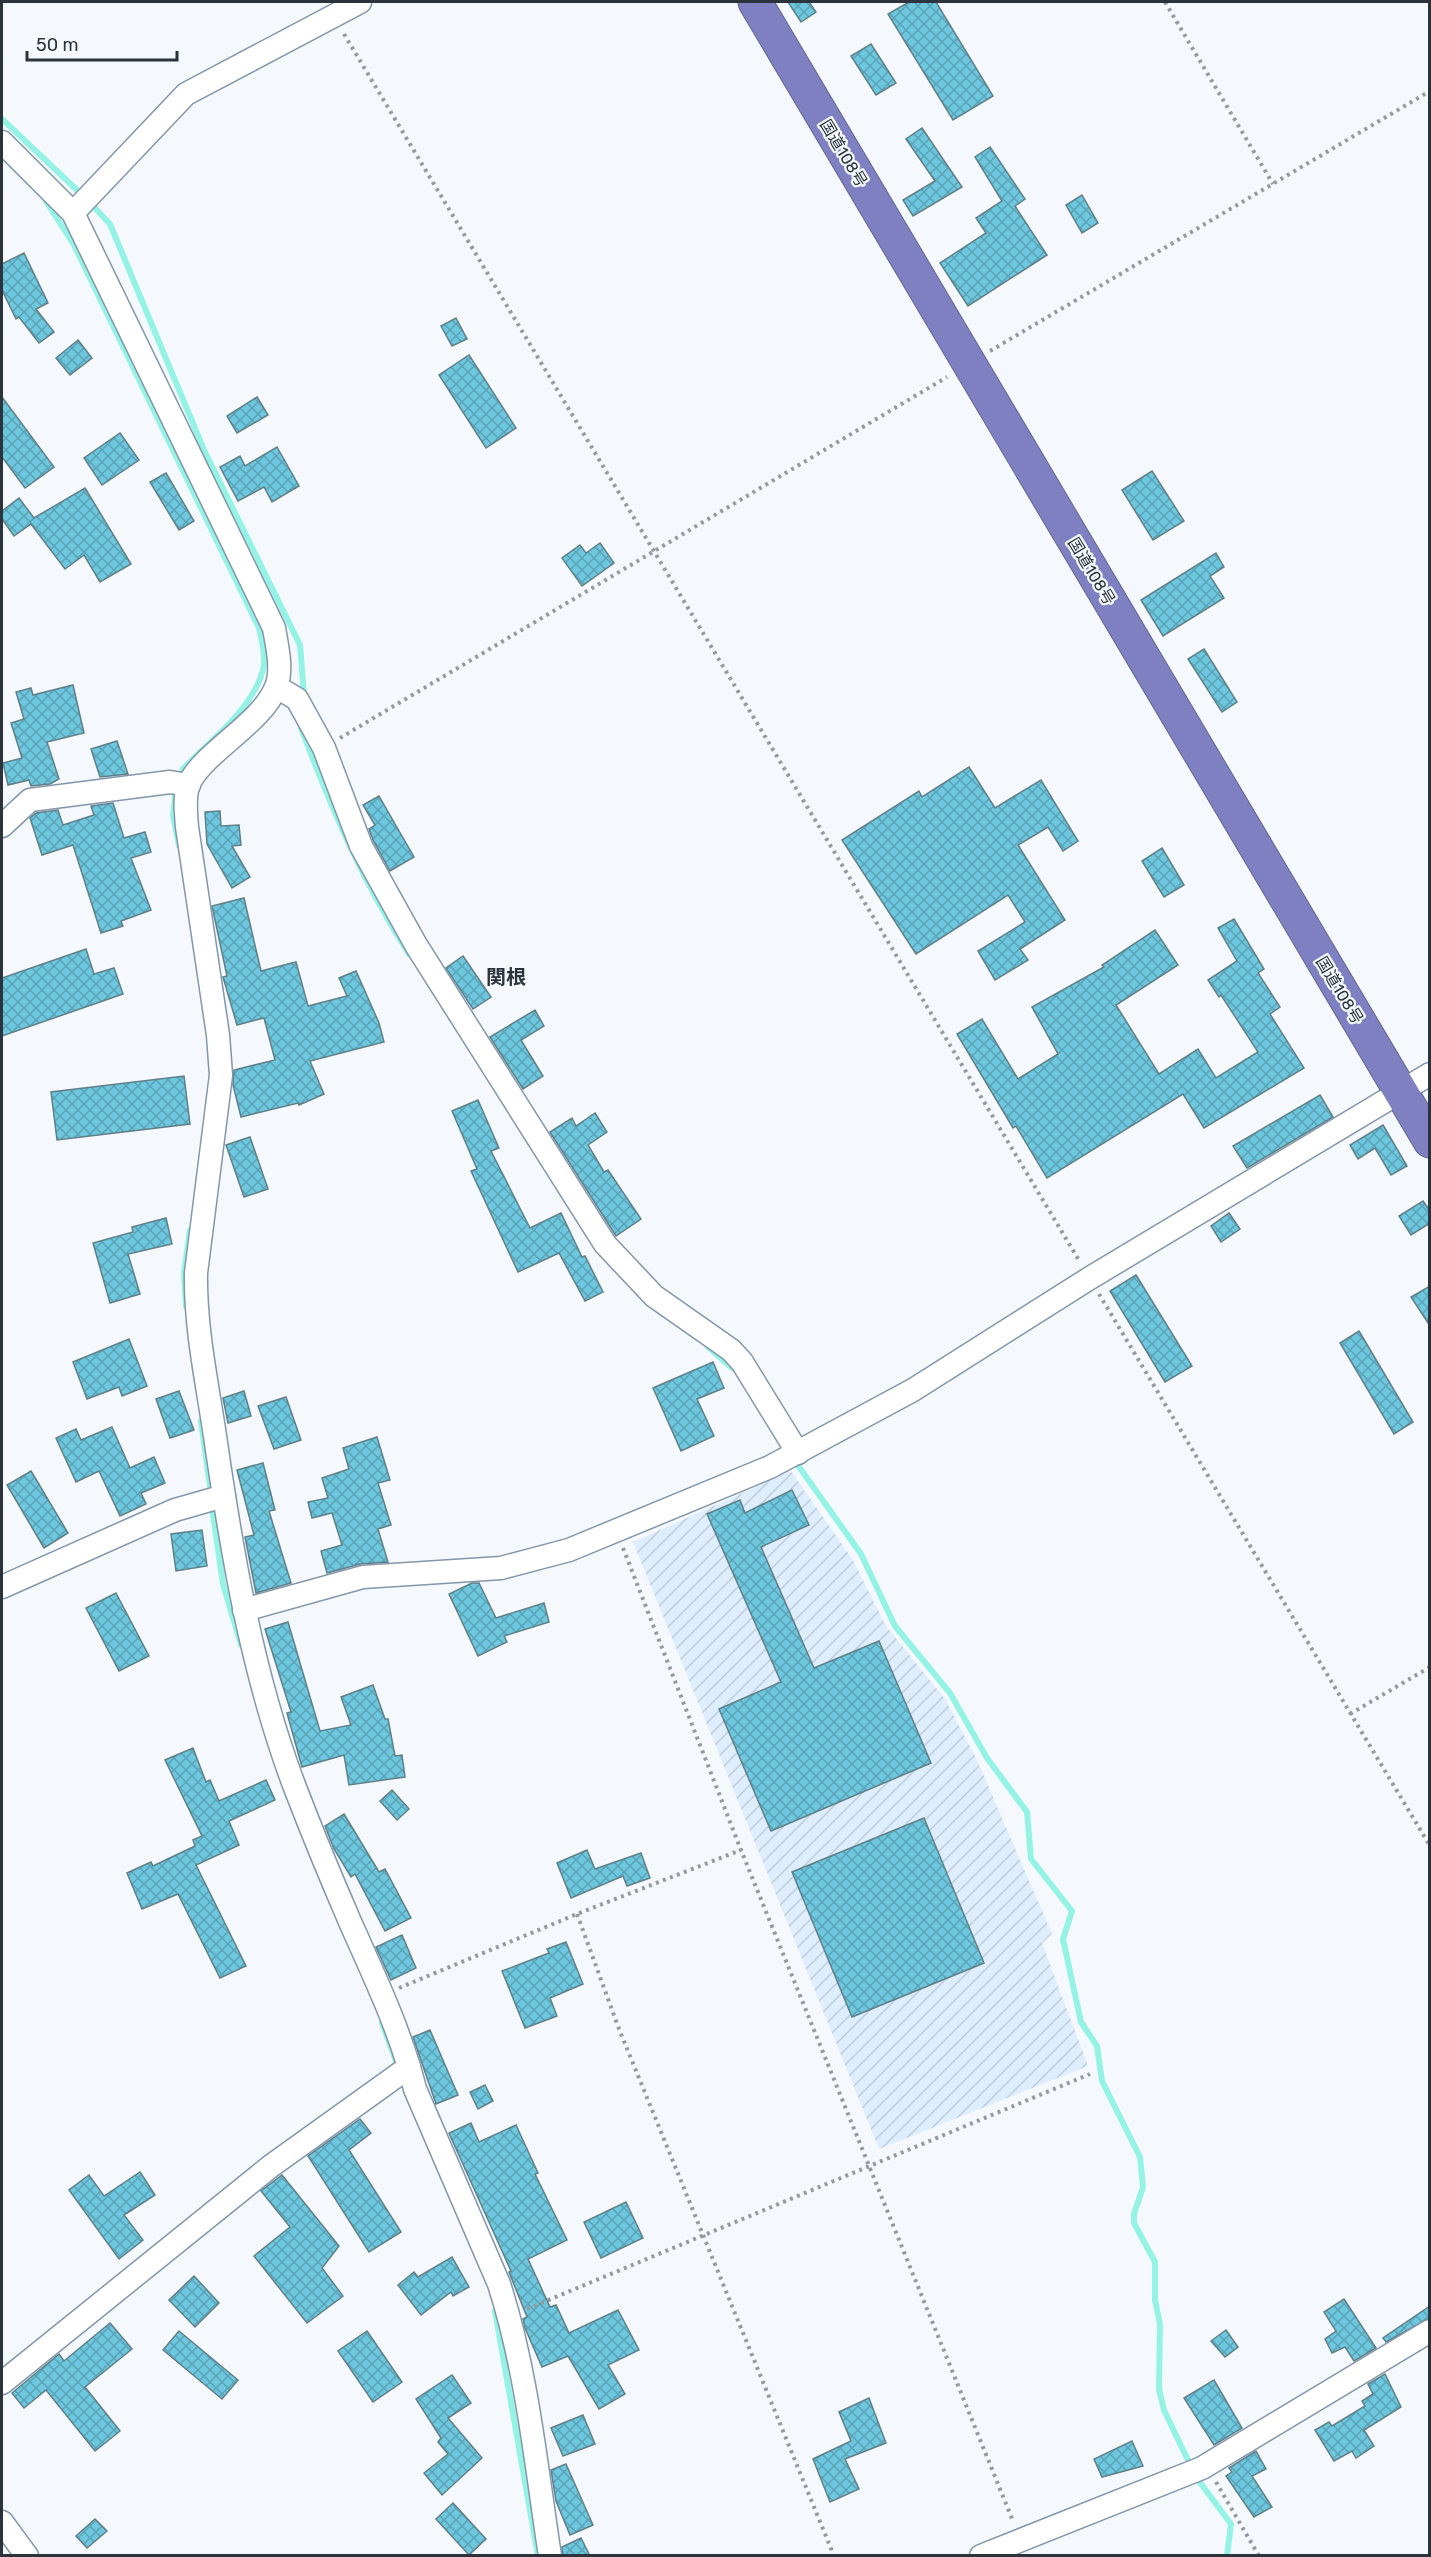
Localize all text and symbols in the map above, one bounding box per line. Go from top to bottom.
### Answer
scale bar [27,24,177,62]
text: 50 m [36,34,79,56]
street label: 国道108号 [816,116,871,190]
street label: 国道108号 [1064,534,1119,608]
street label: 国道108号 [1312,953,1367,1027]
district label: 関根 [486,965,526,989]

